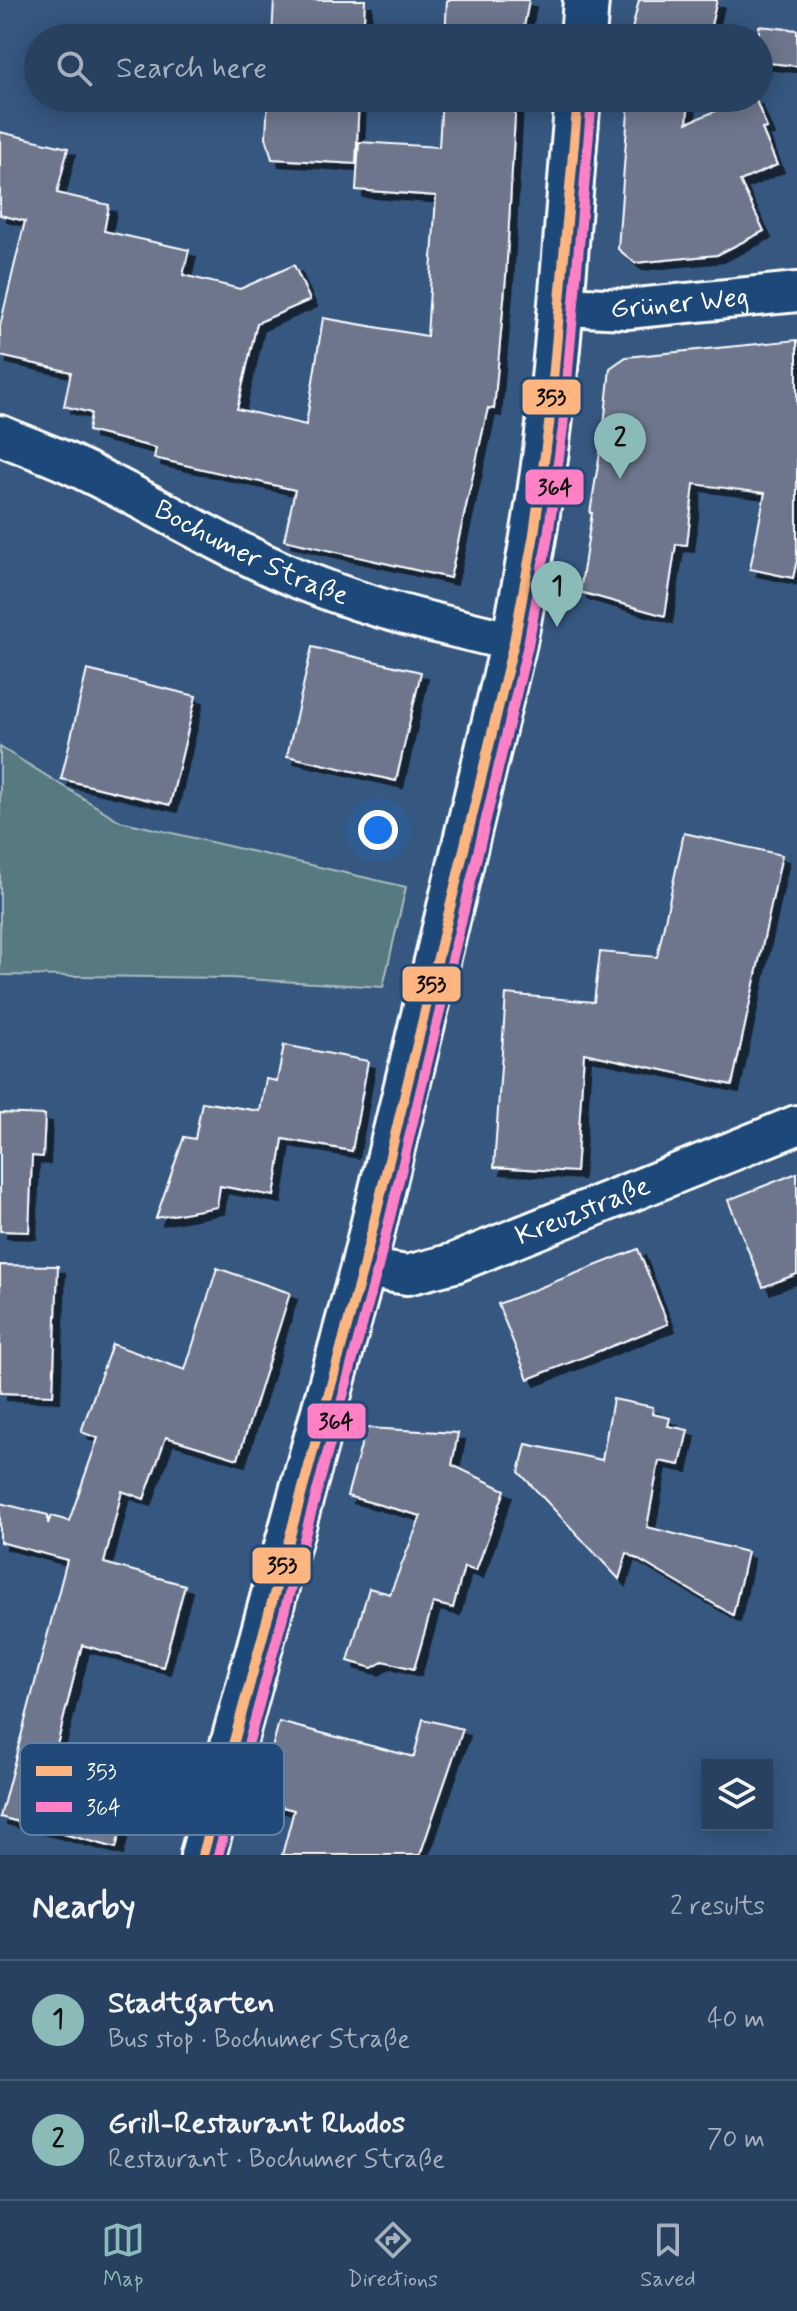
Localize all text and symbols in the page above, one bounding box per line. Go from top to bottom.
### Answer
search box [24,24,773,112]
icon: search [52,46,96,90]
text: Search here [116,49,267,88]
street label: Grüner Weg [610,278,750,328]
line badge: 353 [521,378,582,416]
text: 353 [536,385,566,413]
pin: 2 [594,413,646,479]
line badge: 364 [524,468,585,506]
text: 364 [537,475,573,503]
street label: Bochumer Straße [147,491,353,615]
pin: 1 [531,561,583,627]
your location [358,810,398,850]
line badge: 353 [401,965,462,1003]
text: 353 [416,972,446,1000]
street label: Kreuzstraße [510,1167,656,1255]
line badge: 364 [306,1402,367,1440]
text: 364 [318,1409,354,1437]
line badge: 353 [251,1546,312,1585]
text: 353 [267,1553,297,1581]
legend [20,1743,284,1835]
text: 353 [86,1759,117,1787]
map controls [701,1759,773,1831]
button: layers [701,1759,773,1831]
text: 364 [86,1795,121,1823]
text: Nearby [32,1885,136,1930]
text: 2 results [670,1890,765,1924]
text: Stadtgarten [108,1984,275,2023]
text: 1 [52,2003,64,2037]
text: 40 m [707,2003,765,2037]
text: Bus stop · Bochumer Straße [108,2023,410,2057]
text: Grill-Restaurant Rhodos [108,2104,405,2143]
text: 2 [52,2123,64,2157]
text: 70 m [707,2123,765,2157]
text: Restaurant · Bochumer Straße [108,2143,445,2177]
tab: Map [101,2218,145,2294]
tab: Directions [347,2218,438,2294]
tab: Saved [640,2218,696,2294]

